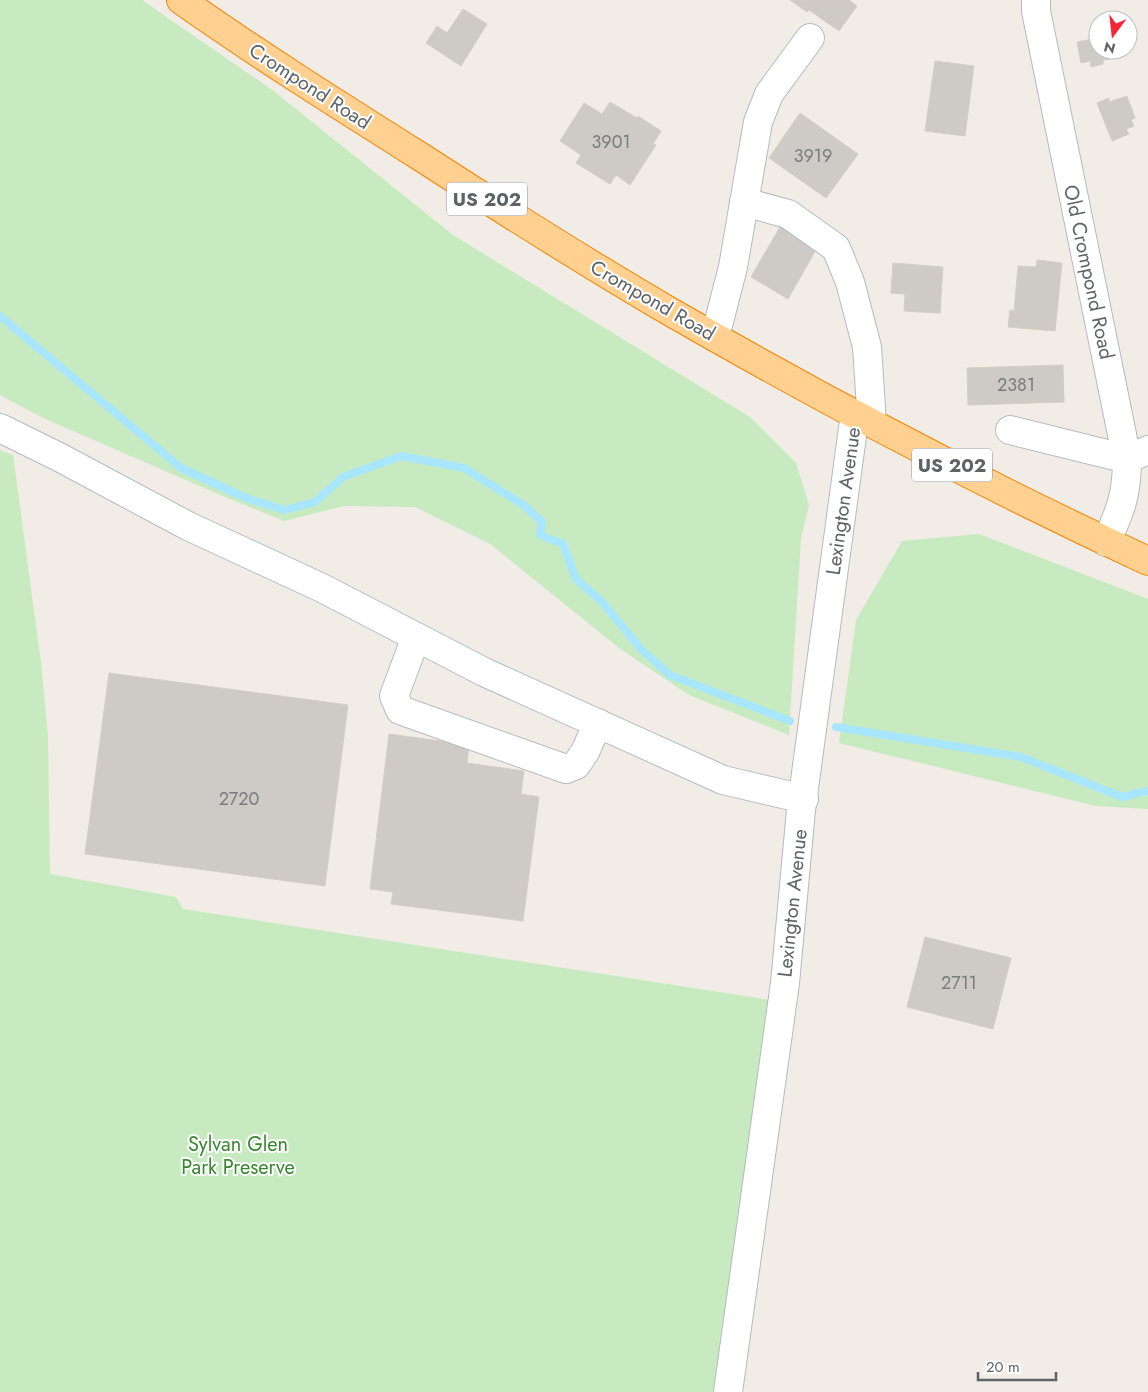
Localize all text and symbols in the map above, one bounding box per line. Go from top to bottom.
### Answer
north arrow [1088,10,1138,60]
street label: Crompond Road [243,36,376,137]
text: N [1102,36,1118,59]
house number: 3901 [591,129,631,155]
house number: 3919 [794,143,832,169]
road number: US 202 [447,182,527,215]
street label: Old Crompond Road [1056,182,1121,362]
street label: Crompond Road [585,253,721,348]
house number: 2381 [997,372,1035,398]
street label: Lexington Avenue [819,425,868,577]
road number: US 202 [912,448,992,482]
house number: 2720 [219,786,260,812]
street label: Lexington Avenue [770,827,815,979]
house number: 2711 [941,970,977,996]
park label: Sylvan Glen Park Preserve [181,1130,295,1182]
scale bar [978,1350,1056,1382]
text: 20 m [986,1356,1020,1378]

